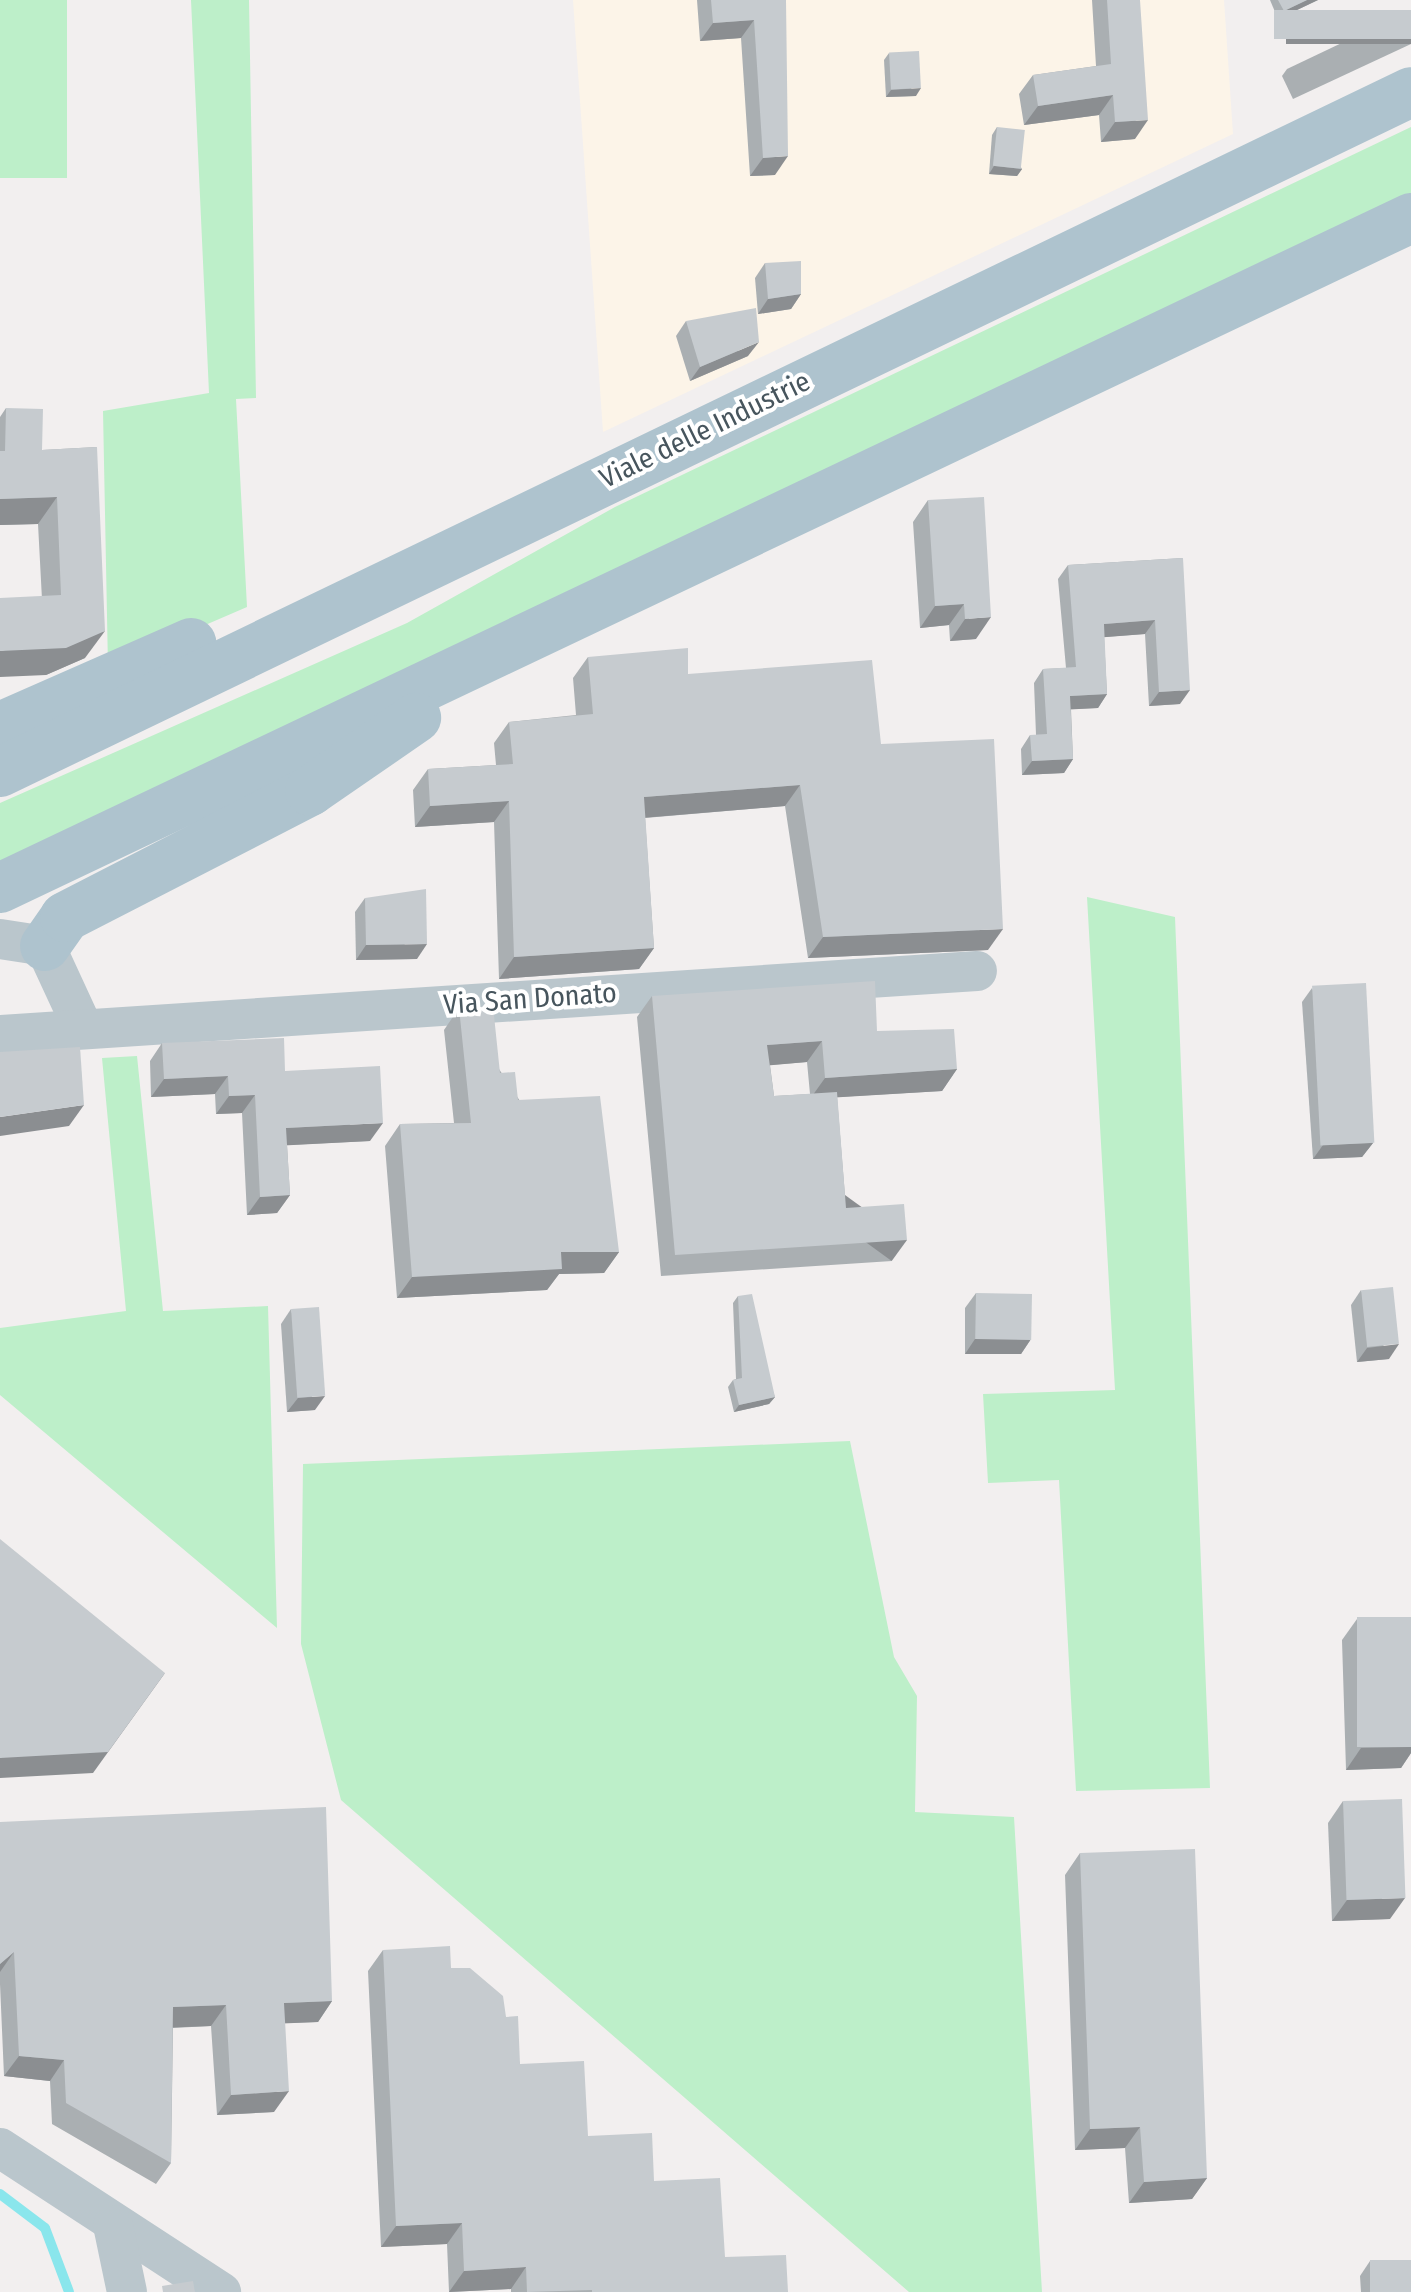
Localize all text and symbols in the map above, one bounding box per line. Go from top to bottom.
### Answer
street label: Viale delle Industrie [594,365,816,495]
street label: Via San Donato [442,976,618,1022]

